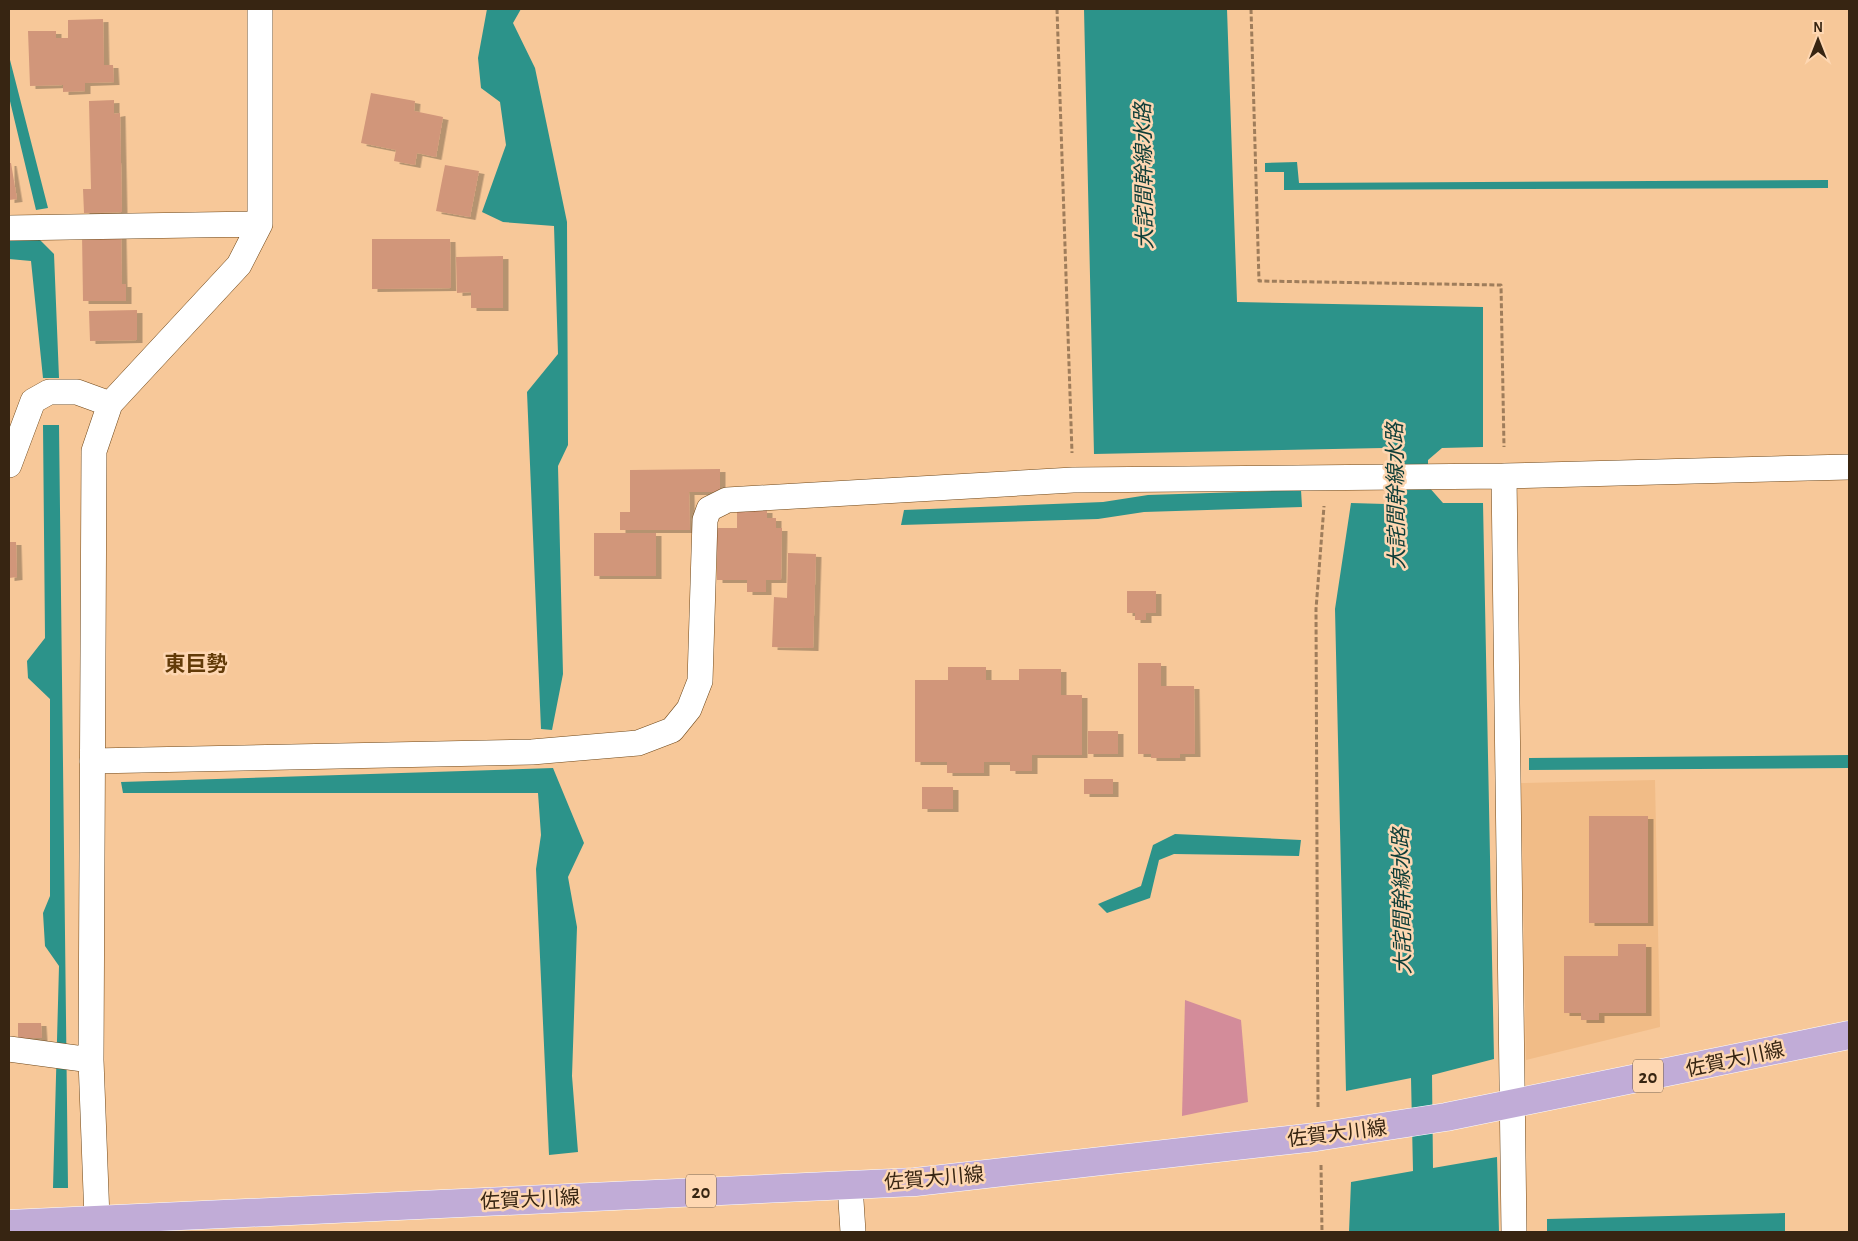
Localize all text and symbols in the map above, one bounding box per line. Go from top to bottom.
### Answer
north arrow [1793,15,1843,65]
text: N [1813,21,1823,35]
water label: 大詫間幹線水路 [1132,100,1156,250]
water label: 大詫間幹線水路 [1384,420,1408,570]
district label: 東巨勢 [165,653,228,675]
water label: 大詫間幹線水路 [1390,825,1414,975]
street label: 佐賀大川線 [1684,1038,1786,1080]
road number: 20 [1633,1060,1663,1092]
street label: 佐賀大川線 [1286,1116,1388,1150]
street label: 佐賀大川線 [883,1163,985,1193]
road number: 20 [686,1174,716,1208]
street label: 佐賀大川線 [479,1185,581,1213]

